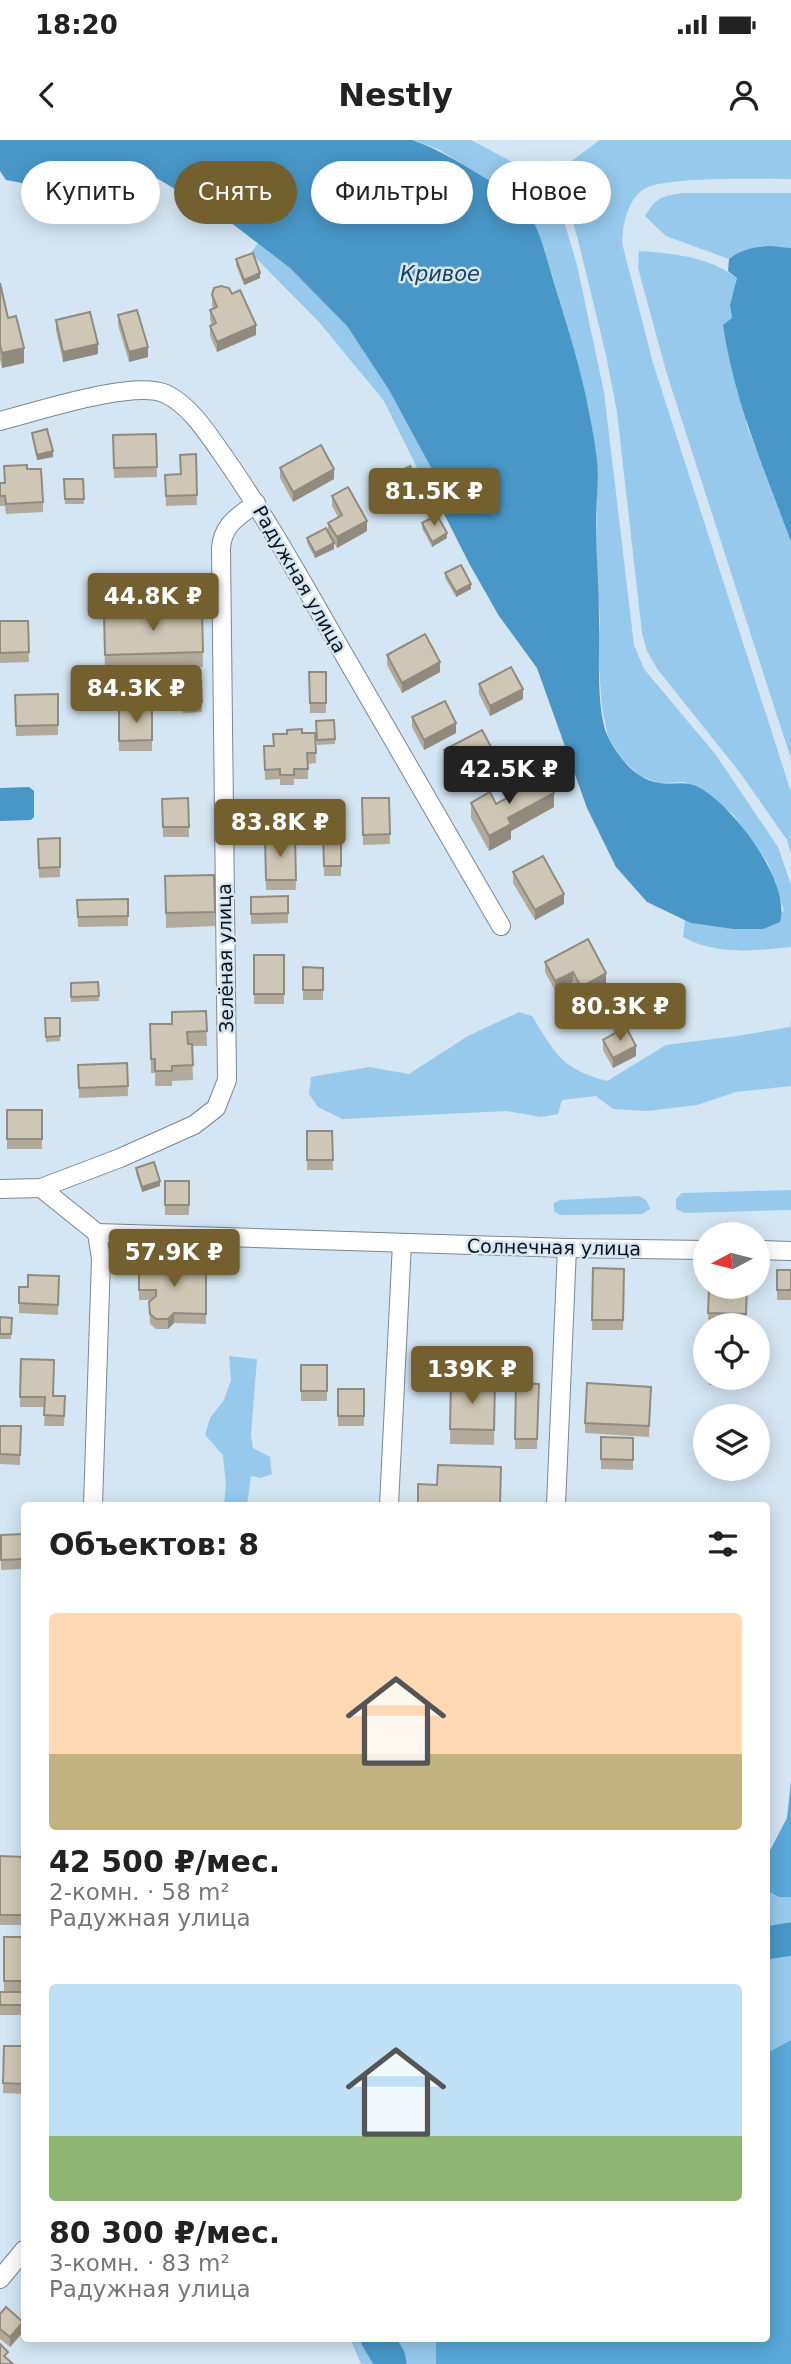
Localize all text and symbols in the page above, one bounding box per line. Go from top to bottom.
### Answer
text: 18:20 [35,10,118,40]
icon: back [28,76,66,114]
text: Nestly [338,76,453,114]
icon: person [725,76,763,114]
chip: Купить [21,161,160,224]
chip: Снять [174,161,297,224]
chip: Фильтры [311,161,473,224]
chip: Новое [487,161,611,224]
water label: Кривое [400,262,480,286]
pin: 81.5K ₽ [369,468,499,528]
text: 81.5K ₽ [385,478,483,504]
street label: Радужная улица [249,501,351,657]
pin: 44.8K ₽ [88,574,218,633]
text: 44.8K ₽ [104,583,202,609]
pin: 84.3K ₽ [71,666,201,725]
text: 84.3K ₽ [87,675,185,701]
pin: 42.5K ₽ [444,746,574,806]
text: 42.5K ₽ [460,756,558,782]
pin: 83.8K ₽ [215,800,345,859]
text: 83.8K ₽ [231,809,329,835]
street label: Зелёная улица [213,883,237,1033]
pin: 80.3K ₽ [555,984,685,1043]
text: 80.3K ₽ [571,993,669,1019]
north arrow [693,1222,770,1298]
map controls [693,1222,770,1481]
pin: 57.9K ₽ [109,1230,239,1289]
street label: Солнечная улица [467,1234,641,1260]
text: 57.9K ₽ [125,1239,223,1265]
button: locate [693,1313,770,1390]
pin: 139K ₽ [415,1346,529,1406]
text: 139K ₽ [427,1356,517,1382]
button: layers [693,1404,770,1481]
icon: filters [704,1525,742,1563]
text: Объектов: 8 [49,1527,259,1562]
icon: home [333,1658,459,1784]
text: 42 500 ₽/мес. [49,1844,280,1879]
text: 2-комн. · 58 m² [49,1879,230,1905]
text: Радужная улица [49,1905,251,1931]
icon: home [333,2029,459,2155]
text: 80 300 ₽/мес. [49,2215,280,2250]
text: 3-комн. · 83 m² [49,2250,230,2276]
text: Радужная улица [49,2276,251,2302]

